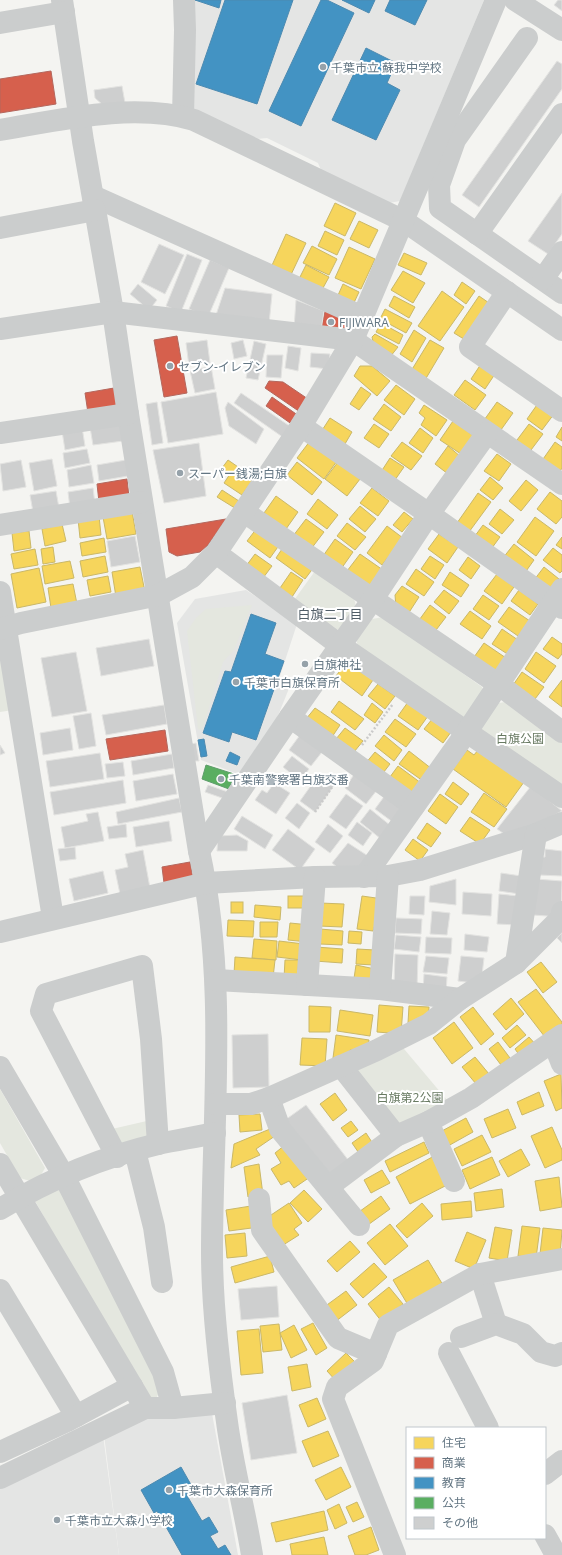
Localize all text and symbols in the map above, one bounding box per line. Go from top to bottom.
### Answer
place label: 千葉市立 蘇我中学校 [331,59,442,76]
marker: 千葉市立 蘇我中学校 [318,62,328,72]
place label: FIJIWARA [339,314,389,331]
marker: FIJIWARA [326,317,336,327]
place label: セブン-イレブン [178,358,266,375]
marker: セブン-イレブン [165,361,175,371]
place label: スーパー銭湯;白旗 [188,465,287,482]
marker: スーパー銭湯;白旗 [175,468,185,478]
district label: 白旗二丁目 [297,605,363,623]
place label: 白旗神社 [313,656,361,673]
marker: 白旗神社 [300,659,310,669]
place label: 千葉市白旗保育所 [244,674,340,691]
marker: 千葉市白旗保育所 [231,677,241,687]
park label: 白旗公園 [496,730,544,747]
place label: 千葉南警察署白旗交番 [229,771,349,788]
marker: 千葉南警察署白旗交番 [216,774,226,784]
park label: 白旗第2公園 [377,1089,443,1106]
legend [406,1427,546,1539]
text: 住宅 [442,1434,466,1451]
text: 商業 [442,1454,466,1471]
text: 教育 [442,1474,466,1491]
place label: 千葉市大森保育所 [177,1482,273,1499]
marker: 千葉市大森保育所 [164,1485,174,1495]
text: 公共 [442,1494,466,1511]
place label: 千葉市立大森小学校 [65,1512,173,1529]
text: その他 [442,1514,478,1531]
marker: 千葉市立大森小学校 [52,1515,62,1525]

